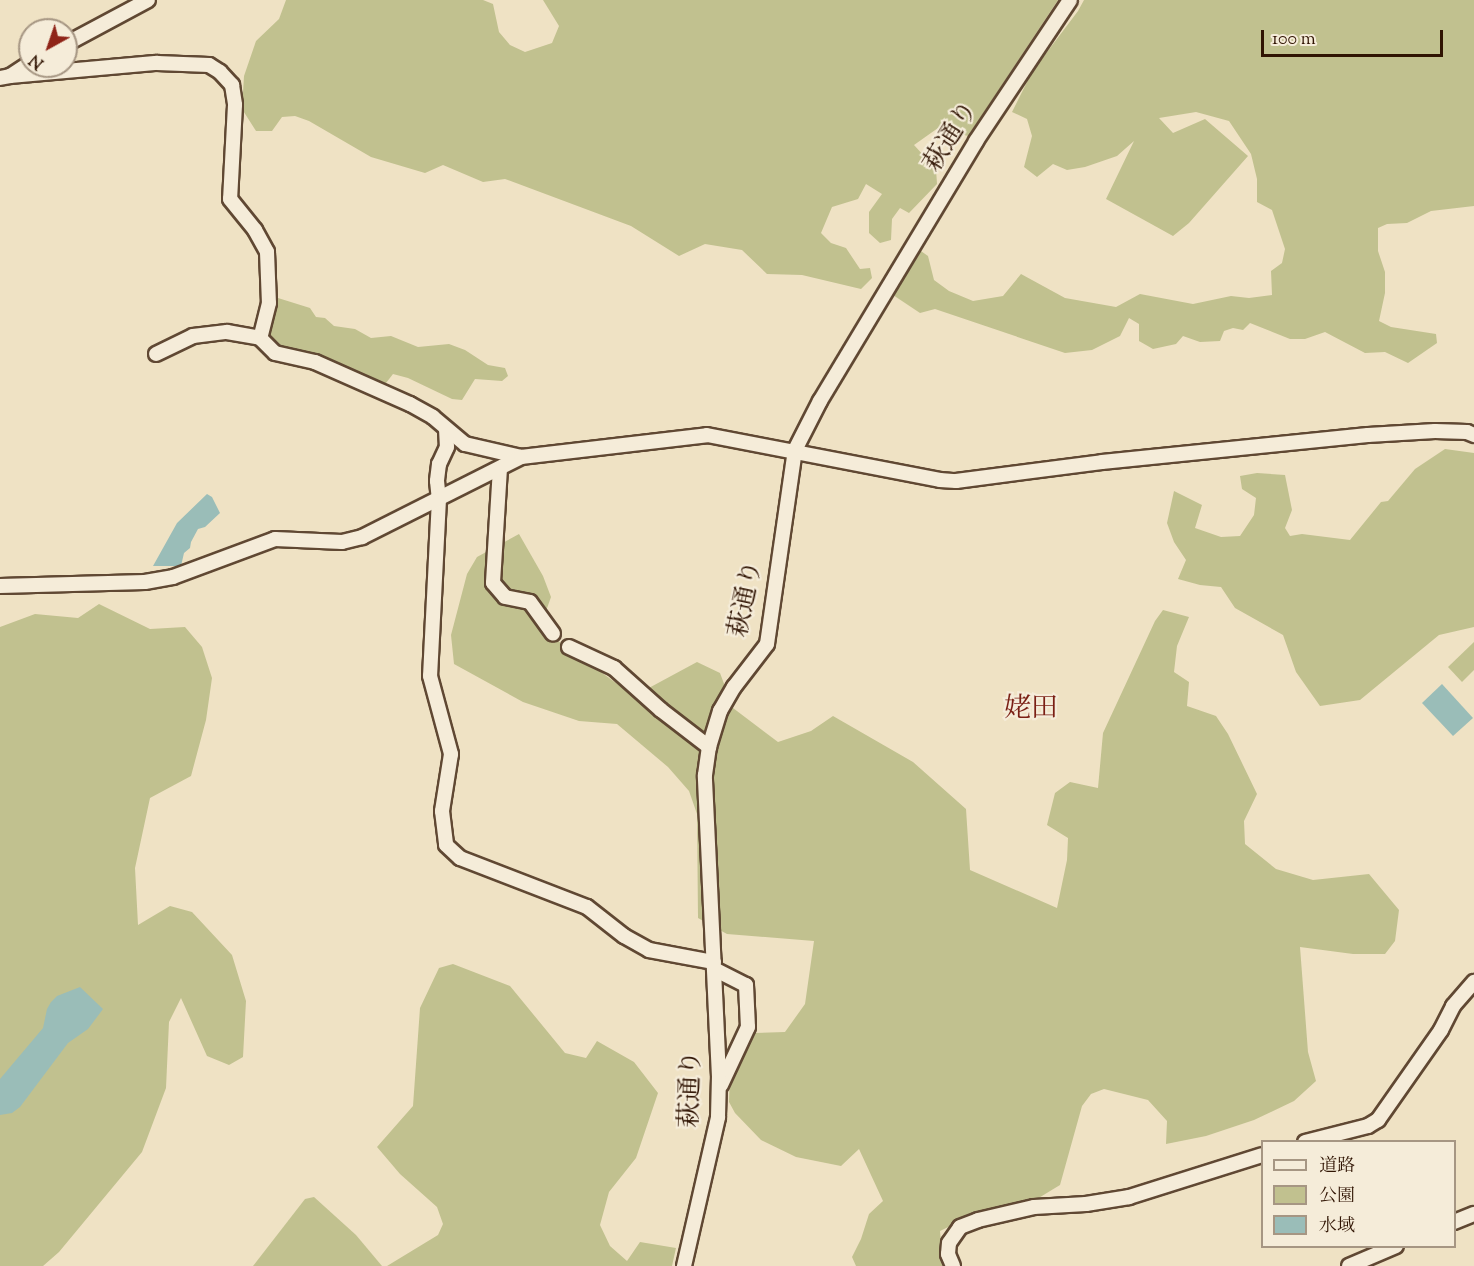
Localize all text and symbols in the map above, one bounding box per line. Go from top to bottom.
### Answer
north arrow [18,18,78,78]
scale bar [1264,18,1446,56]
text: 100 m [1272,27,1316,53]
text: N [25,48,50,74]
street label: 萩通り [918,96,986,178]
street label: 萩通り [724,558,770,640]
district label: 姥田 [1004,694,1058,726]
street label: 萩通り [675,1049,709,1129]
legend [1261,1140,1456,1248]
text: 道路 [1319,1154,1355,1180]
text: 公園 [1319,1184,1355,1210]
text: 水域 [1319,1214,1355,1240]

